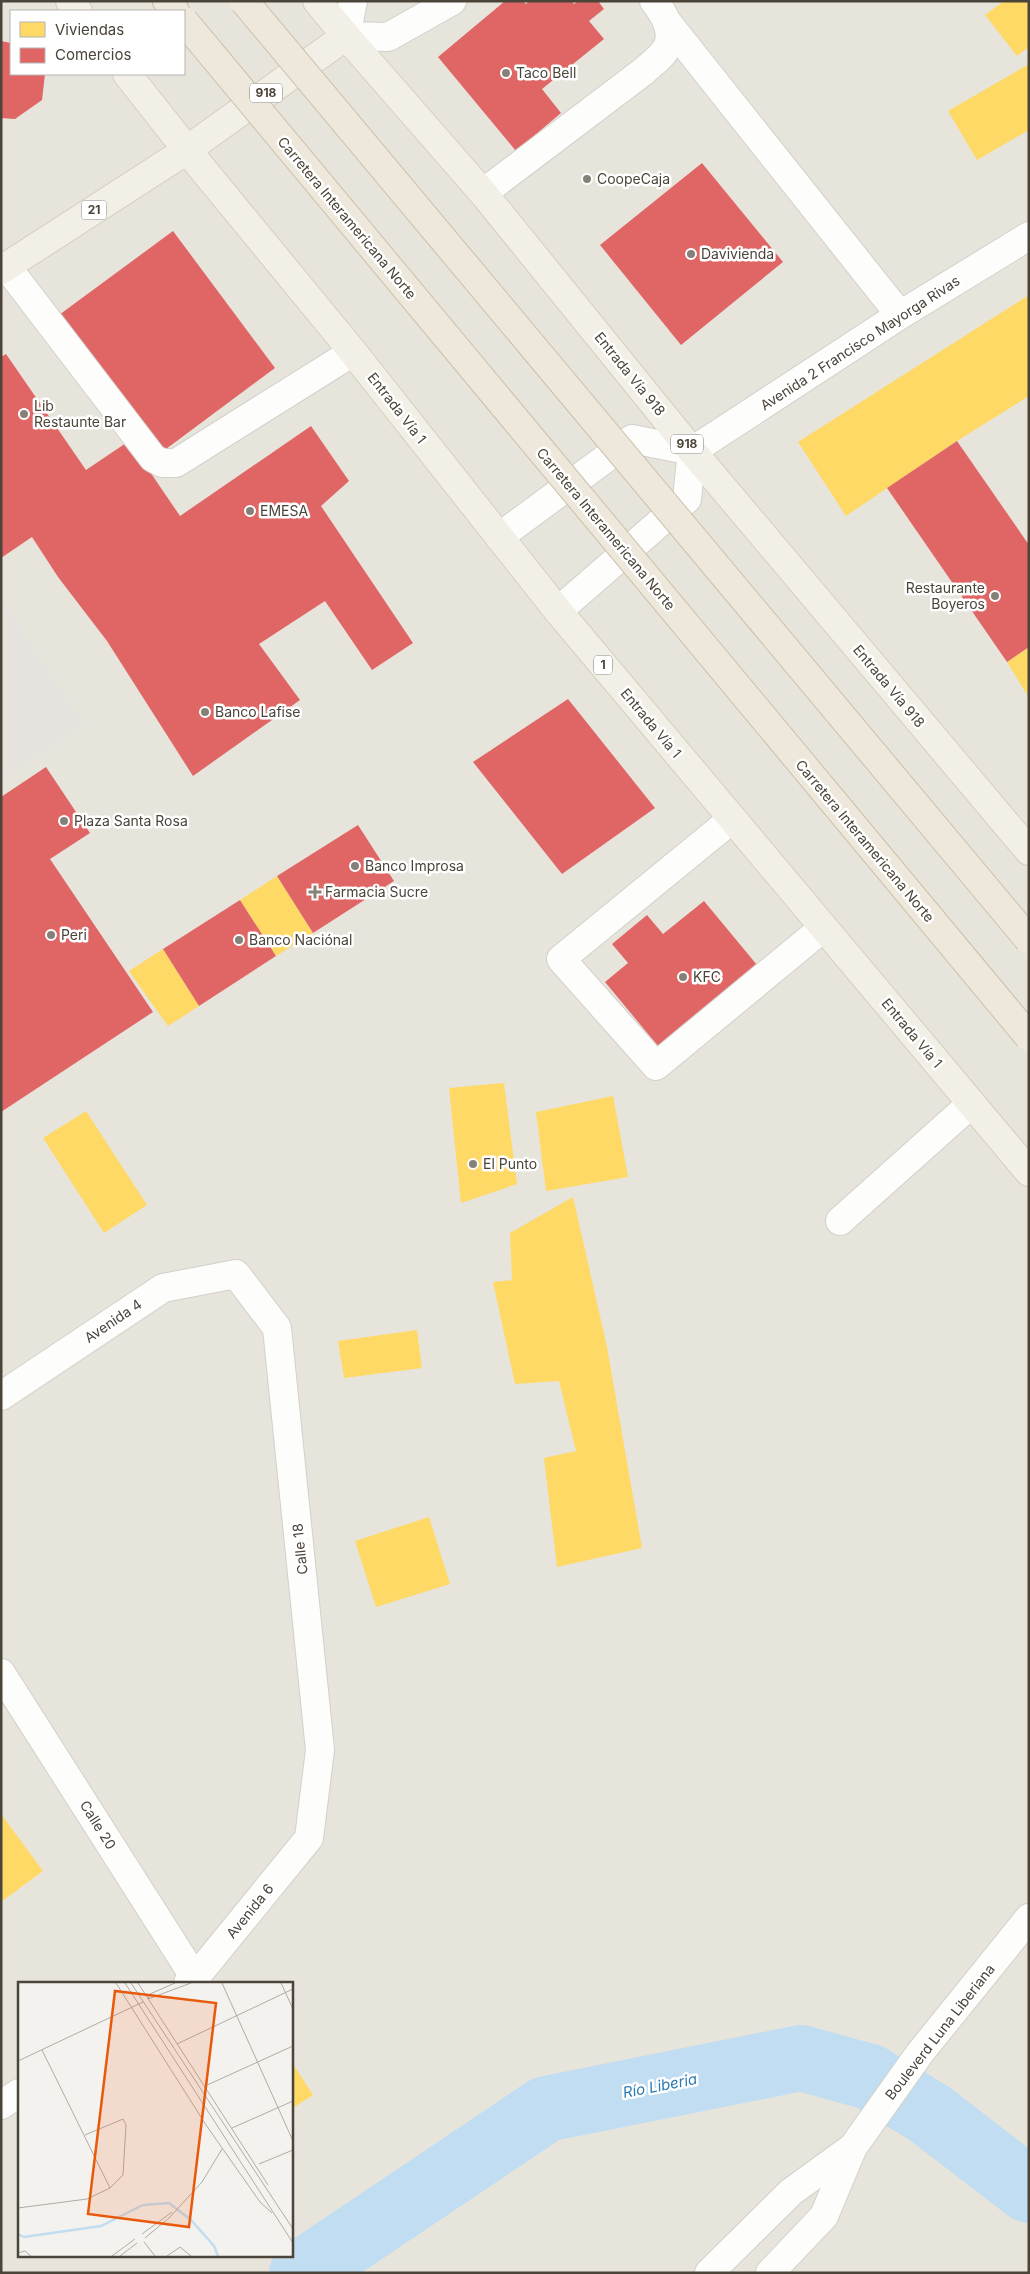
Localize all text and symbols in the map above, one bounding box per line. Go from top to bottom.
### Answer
legend [10,10,185,75]
text: Viviendas [55,20,124,39]
text: Comercios [55,45,131,64]
place label: Taco Bell [516,64,576,81]
marker: Taco Bell [500,67,512,79]
road number: 918 [250,84,282,102]
street label: Carretera Interamericana Norte [274,133,420,302]
place label: CoopeCaja [597,170,670,187]
marker: CoopeCaja [581,173,593,185]
road number: 21 [82,200,106,220]
place label: Davivienda [701,245,774,262]
marker: Davivienda [685,248,697,260]
street label: Avenida 2 Francisco Mayorga Rivas [757,272,963,414]
street label: Entrada Vía 918 [591,328,669,419]
street label: Entrada Vía 1 [364,369,430,447]
place label: Lib Restaunte Bar [34,397,126,430]
marker: Lib Restaunte Bar [18,408,30,420]
road number: 918 [671,434,703,454]
street label: Carretera Interamericana Norte [533,444,679,613]
place label: EMESA [260,502,308,519]
marker: EMESA [244,505,256,517]
place label: Restaurante Boyeros [906,579,985,612]
marker: Restaurante Boyeros [989,590,1001,602]
street label: Entrada Vía 918 [850,641,929,730]
road number: 1 [594,656,612,674]
street label: Entrada Vía 1 [617,685,685,761]
place label: Banco Lafise [215,703,301,720]
marker: Banco Lafise [199,706,211,718]
street label: Carretera Interamericana Norte [792,756,938,925]
place label: Plaza Santa Rosa [74,812,188,829]
marker: Plaza Santa Rosa [58,815,70,827]
place label: Banco Improsa [365,857,464,874]
marker: Banco Improsa [349,860,361,872]
place label: Farmacia Sucre [325,883,428,900]
marker: Farmacia Sucre [309,886,321,898]
place label: Peri [61,926,87,943]
marker: Peri [45,929,57,941]
place label: Banco Naciónal [249,931,352,948]
marker: Banco Naciónal [233,934,245,946]
place label: KFC [693,968,721,985]
marker: KFC [677,971,689,983]
street label: Entrada Vía 1 [878,995,946,1071]
place label: El Punto [483,1155,537,1172]
marker: El Punto [467,1158,479,1170]
street label: Avenida 4 [81,1295,145,1346]
street label: Calle 18 [288,1523,311,1575]
street label: Calle 20 [77,1797,120,1852]
street label: Avenida 6 [222,1880,277,1941]
street label: Bouleverd Luna Liberiana [881,1960,998,2103]
inset map [18,1982,292,2256]
water label: Río Liberia [621,2069,699,2102]

